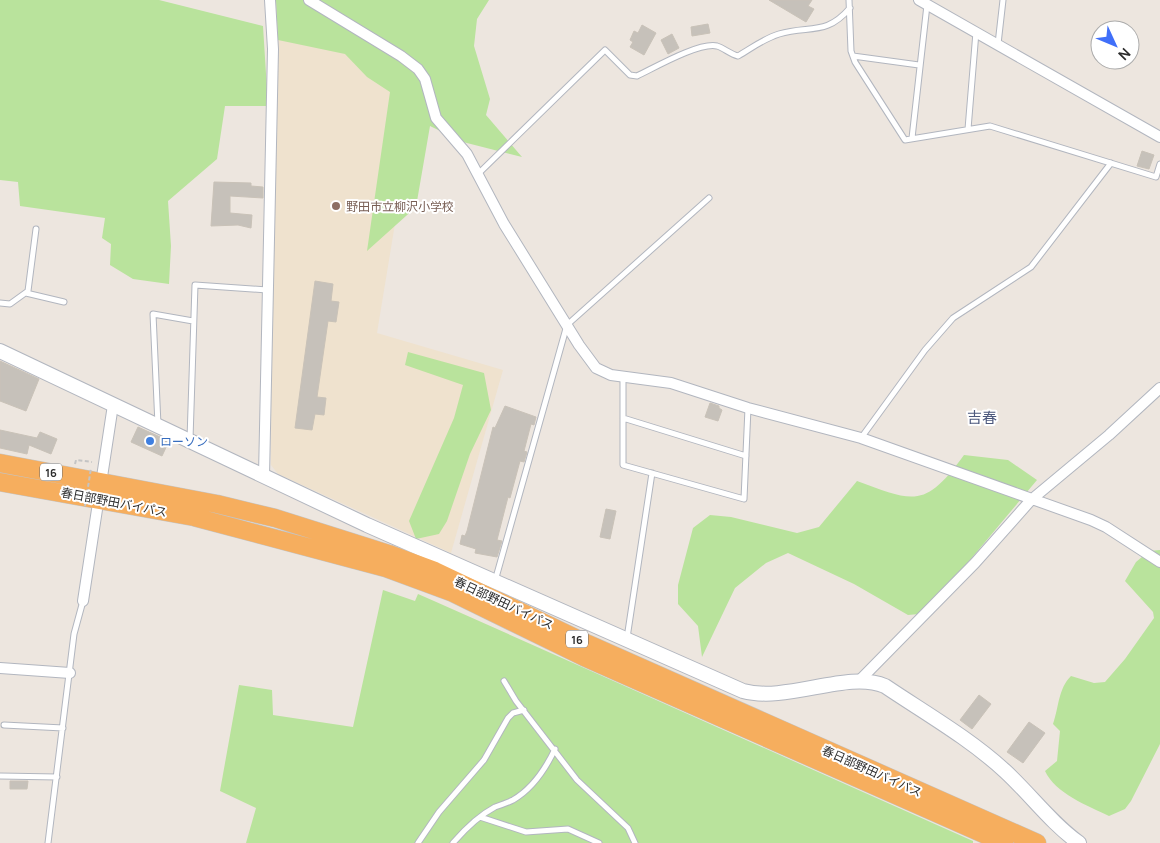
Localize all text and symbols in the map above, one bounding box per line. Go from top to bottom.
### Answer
north arrow [1090,20,1140,70]
text: N [1114,44,1135,65]
place label: 野田市立柳沢小学校 [346,198,454,215]
marker: 野田市立柳沢小学校 [330,200,342,212]
district label: 吉春 [967,407,997,428]
place label: ローソン [160,433,208,450]
marker: ローソン [144,435,156,447]
road number: 16 [40,464,62,481]
street label: 春日部野田バイパス [59,483,169,521]
street label: 春日部野田バイパス [452,573,556,633]
road number: 16 [566,630,588,648]
street label: 春日部野田バイパス [819,741,925,801]

